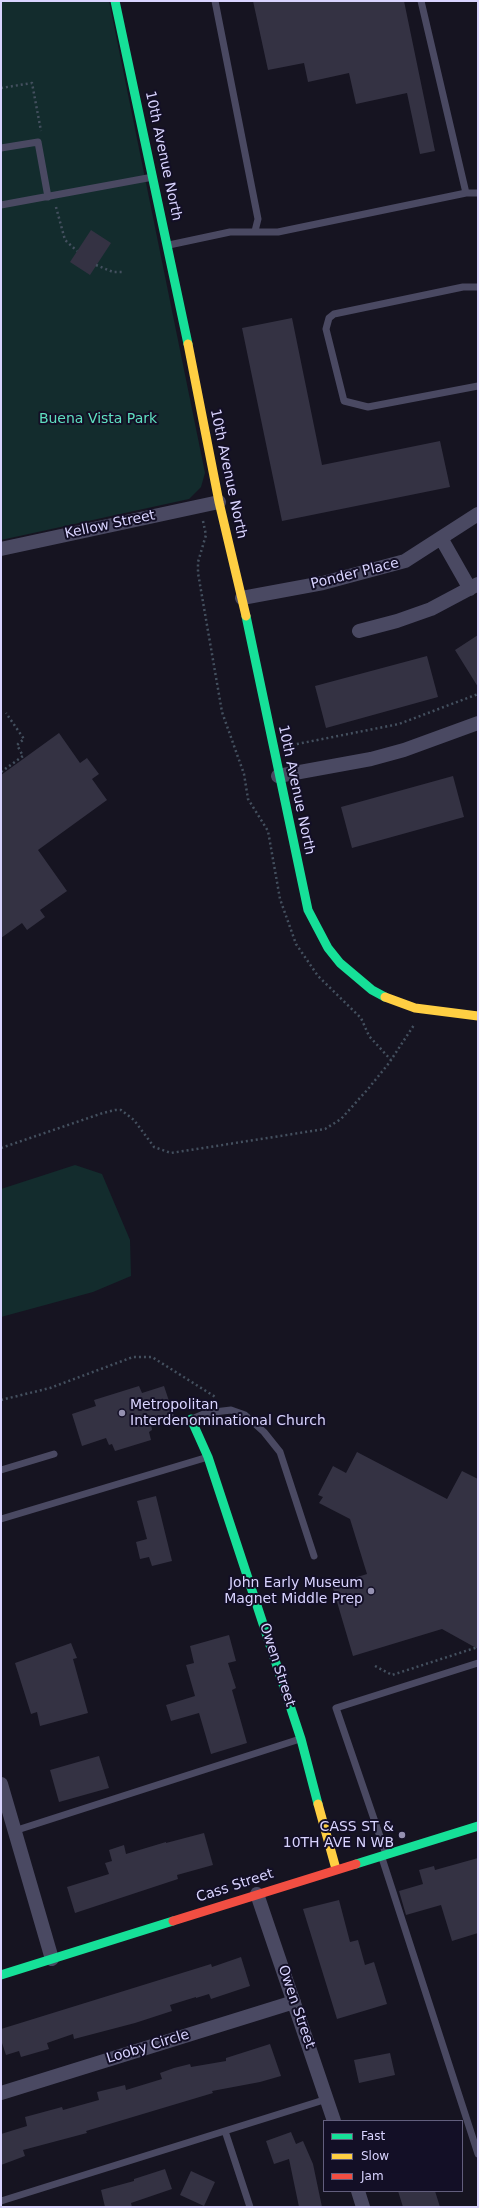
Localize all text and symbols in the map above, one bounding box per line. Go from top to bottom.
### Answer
street label: 10th Avenue North [141,90,185,222]
street label: 10th Avenue North [206,408,250,540]
park label: Buena Vista Park [39,411,157,427]
street label: Kellow Street [63,507,157,543]
street label: Ponder Place [309,555,401,593]
street label: 10th Avenue North [274,724,318,856]
place label: Metropolitan Interdenominational Church [130,1397,326,1430]
marker: Metropolitan Interdenominational Church [117,1408,127,1418]
place label: John Early Museum Magnet Middle Prep [224,1575,363,1608]
marker: John Early Museum Magnet Middle Prep [366,1586,376,1596]
street label: Owen Street [256,1621,298,1709]
place label: CASS ST & 10TH AVE N WB [283,1819,394,1852]
marker: CASS ST & 10TH AVE N WB [397,1830,407,1840]
street label: Cass Street [194,1866,276,1906]
street label: Owen Street [274,1963,318,2051]
street label: Looby Circle [105,2026,191,2068]
legend [323,2120,463,2192]
text: Fast [361,2129,385,2143]
text: Slow [361,2149,389,2163]
text: Jam [361,2169,384,2183]

